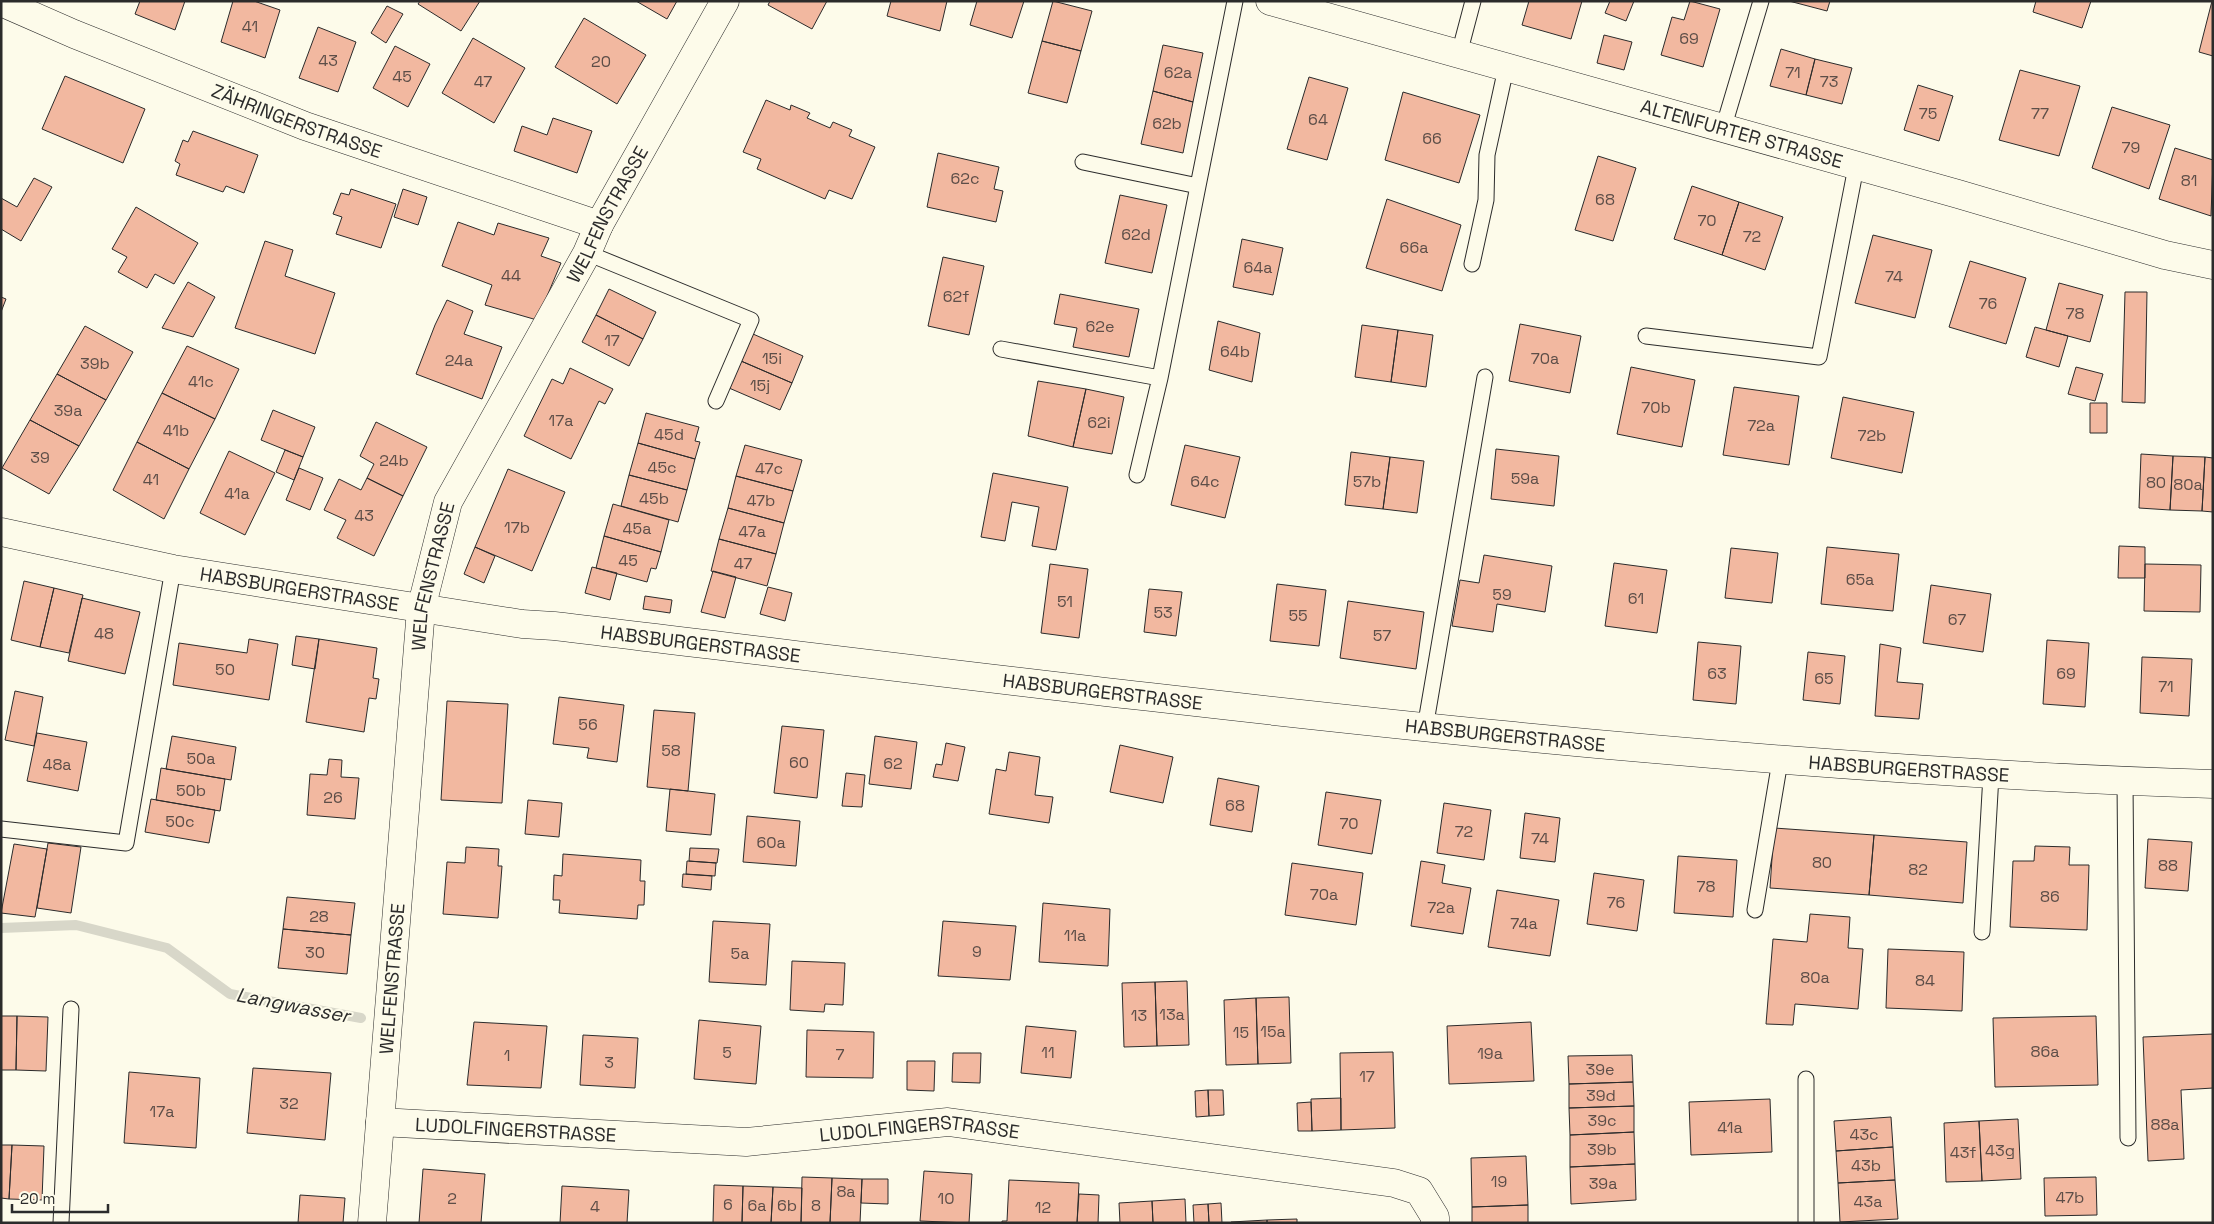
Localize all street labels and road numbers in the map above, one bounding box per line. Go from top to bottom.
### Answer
street label: ZÄHRINGERSTRASSE [208,78,385,164]
street label: ALTENFURTER STRASSE [1638,94,1846,174]
street label: WELFENSTRASSE [561,142,654,287]
street label: WELFENSTRASSE [406,500,460,652]
street label: HABSBURGERSTRASSE [198,561,401,617]
street label: HABSBURGERSTRASSE [599,620,802,668]
street label: HABSBURGERSTRASSE [1001,668,1204,716]
street label: HABSBURGERSTRASSE [1404,713,1607,758]
street label: HABSBURGERSTRASSE [1808,750,2010,788]
street label: WELFENSTRASSE [374,902,410,1055]
street label: LUDOLFINGERSTRASSE [818,1110,1021,1148]
street label: LUDOLFINGERSTRASSE [415,1112,617,1148]

